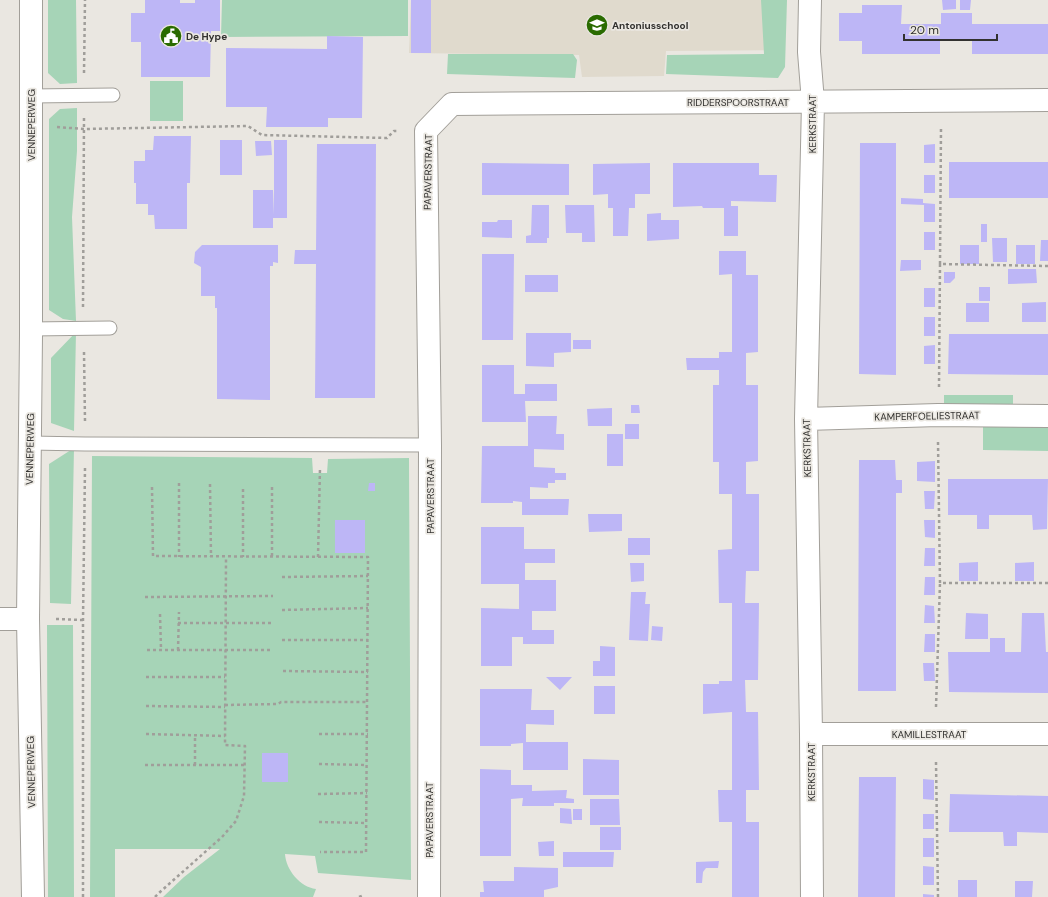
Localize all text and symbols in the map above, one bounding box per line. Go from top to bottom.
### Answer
school or university icon: Antoniusschool [584,12,610,38]
scale bar [904,16,997,42]
place label: Antoniusschool [612,19,689,32]
text: 20 m [910,22,939,38]
public building icon: De Hype [158,23,184,49]
place label: De Hype [186,30,227,43]
street label: VENNEPERWEG [25,89,38,161]
street label: KERKSTRAAT [806,94,819,153]
street label: RIDDERSPOORSTRAAT [687,96,789,109]
street label: PAPAVERSTRAAT [421,134,435,210]
street label: KAMPERFOELIESTRAAT [874,409,980,423]
street label: VENNEPERWEG [23,413,37,485]
street label: KERKSTRAAT [800,418,814,477]
street label: PAPAVERSTRAAT [424,458,437,534]
street label: KAMILLESTRAAT [892,728,967,741]
street label: VENNEPERWEG [24,736,38,808]
street label: KERKSTRAAT [805,742,818,801]
street label: PAPAVERSTRAAT [423,782,436,858]

